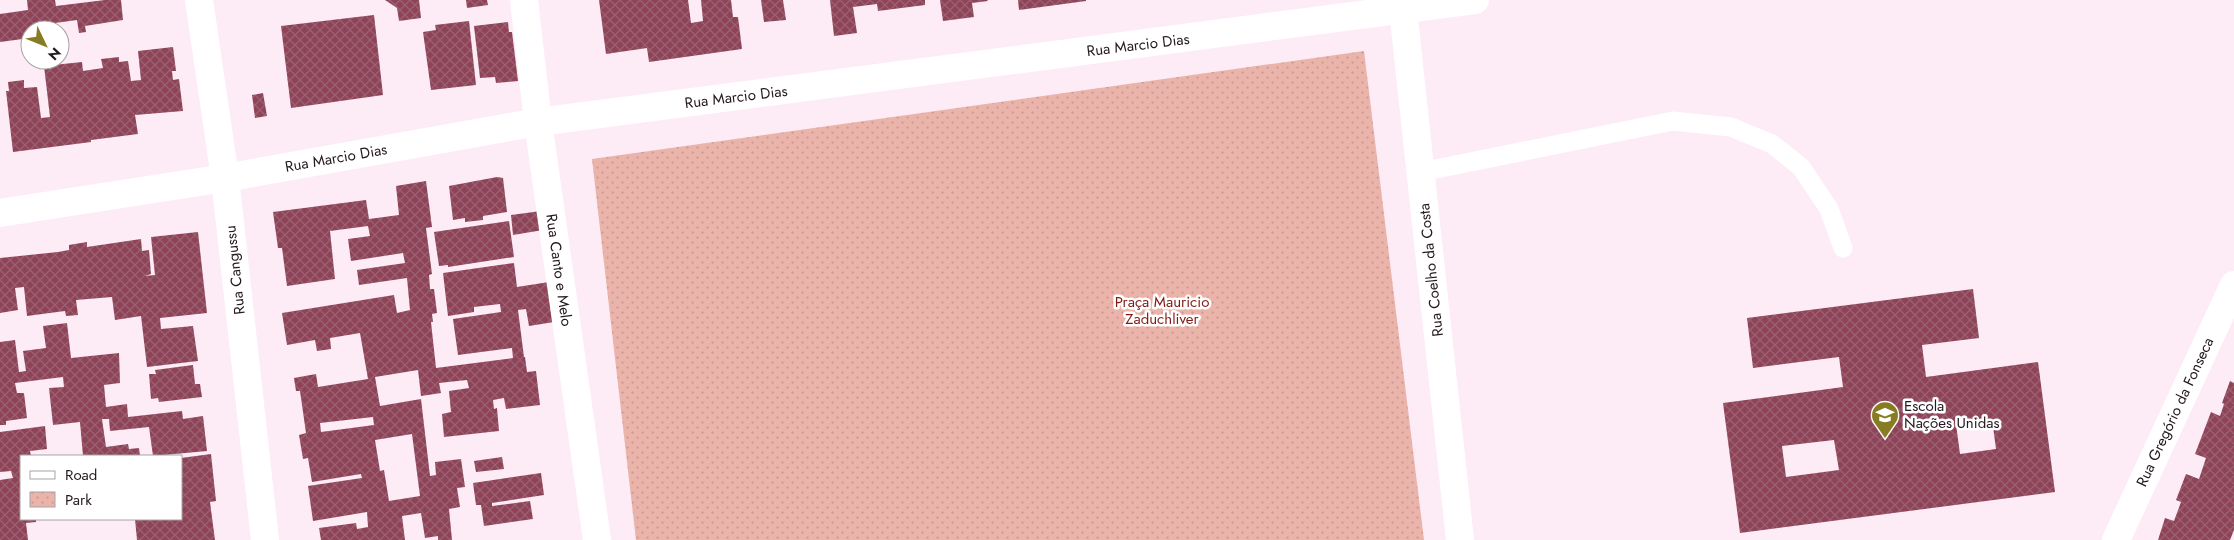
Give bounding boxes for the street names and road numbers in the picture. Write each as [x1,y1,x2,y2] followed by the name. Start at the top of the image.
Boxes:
[1085,28,1191,62] street label: Rua Marcio Dias
[683,80,789,114] street label: Rua Marcio Dias
[283,138,389,178] street label: Rua Marcio Dias
[1413,202,1449,338] street label: Rua Coelho da Costa
[540,212,578,328] street label: Rua Canto e Melo
[219,224,251,316] street label: Rua Cangussu
[2131,334,2219,490] street label: Rua Gregório da Fonseca

